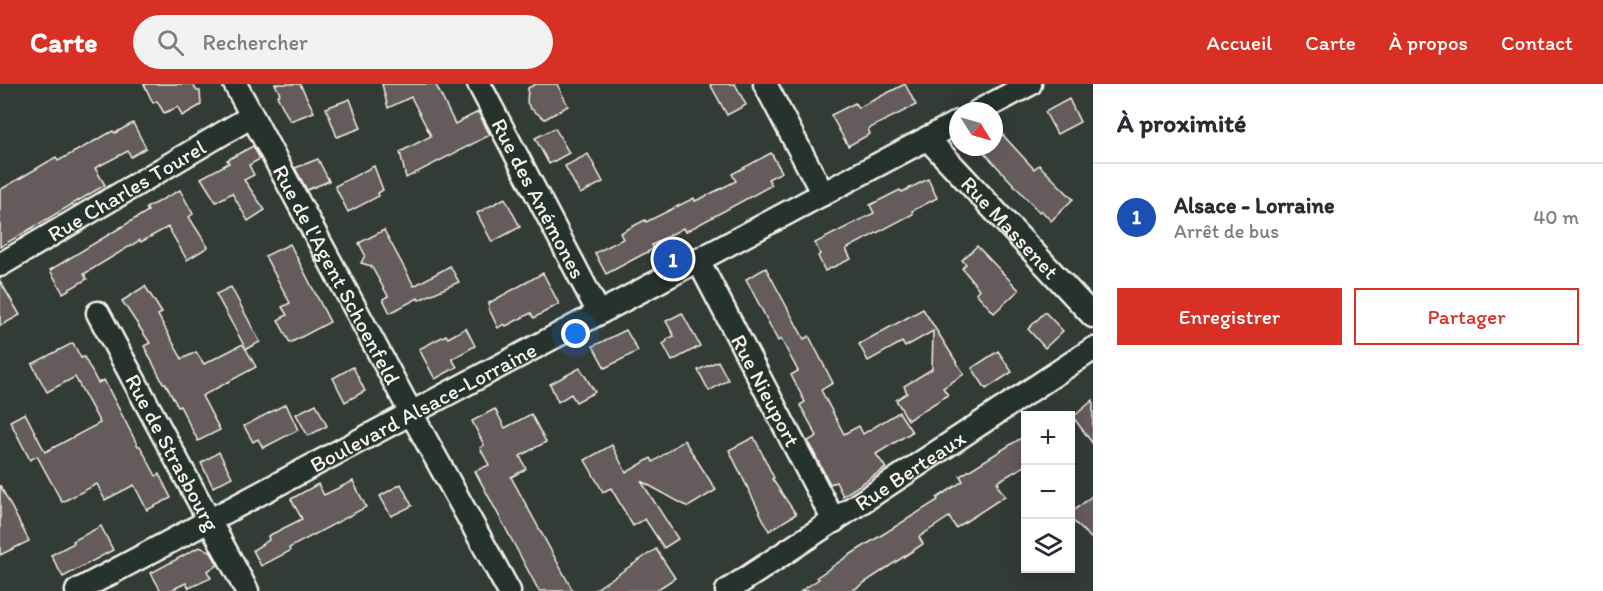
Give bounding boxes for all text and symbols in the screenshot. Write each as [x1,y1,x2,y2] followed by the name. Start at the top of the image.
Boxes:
[133,15,553,69] search box
[30,25,97,59] text: Carte
[154,26,187,59] icon: search
[202,29,308,56] text: Rechercher
[1207,30,1272,55] text: Accueil
[1305,30,1356,55] text: Carte
[1389,30,1468,55] text: À propos
[1501,30,1573,55] text: Contact
[949,102,1003,156] north arrow
[1117,107,1246,139] text: À proximité
[485,114,592,283] street label: Rue des Anémones
[43,133,211,248] street label: Rue Charles Tourel
[267,160,406,389] street label: Rue de l'Agent Schoenfeld
[955,170,1065,285] street label: Rue Massenet
[1174,192,1335,219] text: Alsace - Lorraine
[1132,205,1141,229] text: 1
[1533,205,1579,229] text: 40 m
[1174,219,1279,243] text: Arrêt de bus
[654,236,692,282] pin: 1
[1117,288,1342,345] button: Enregistrer
[1354,288,1579,345] button: Partager
[561,319,590,348] your location
[725,330,806,451] street label: Rue Nieuport
[305,336,541,479] street label: Boulevard Alsace-Lorraine
[119,369,226,536] street label: Rue de Strasbourg
[1021,411,1075,573] map controls
[1021,411,1075,465] button: +
[850,424,970,517] street label: Rue Berteaux
[1021,465,1075,519] button: −
[1021,519,1075,573] button: layers

